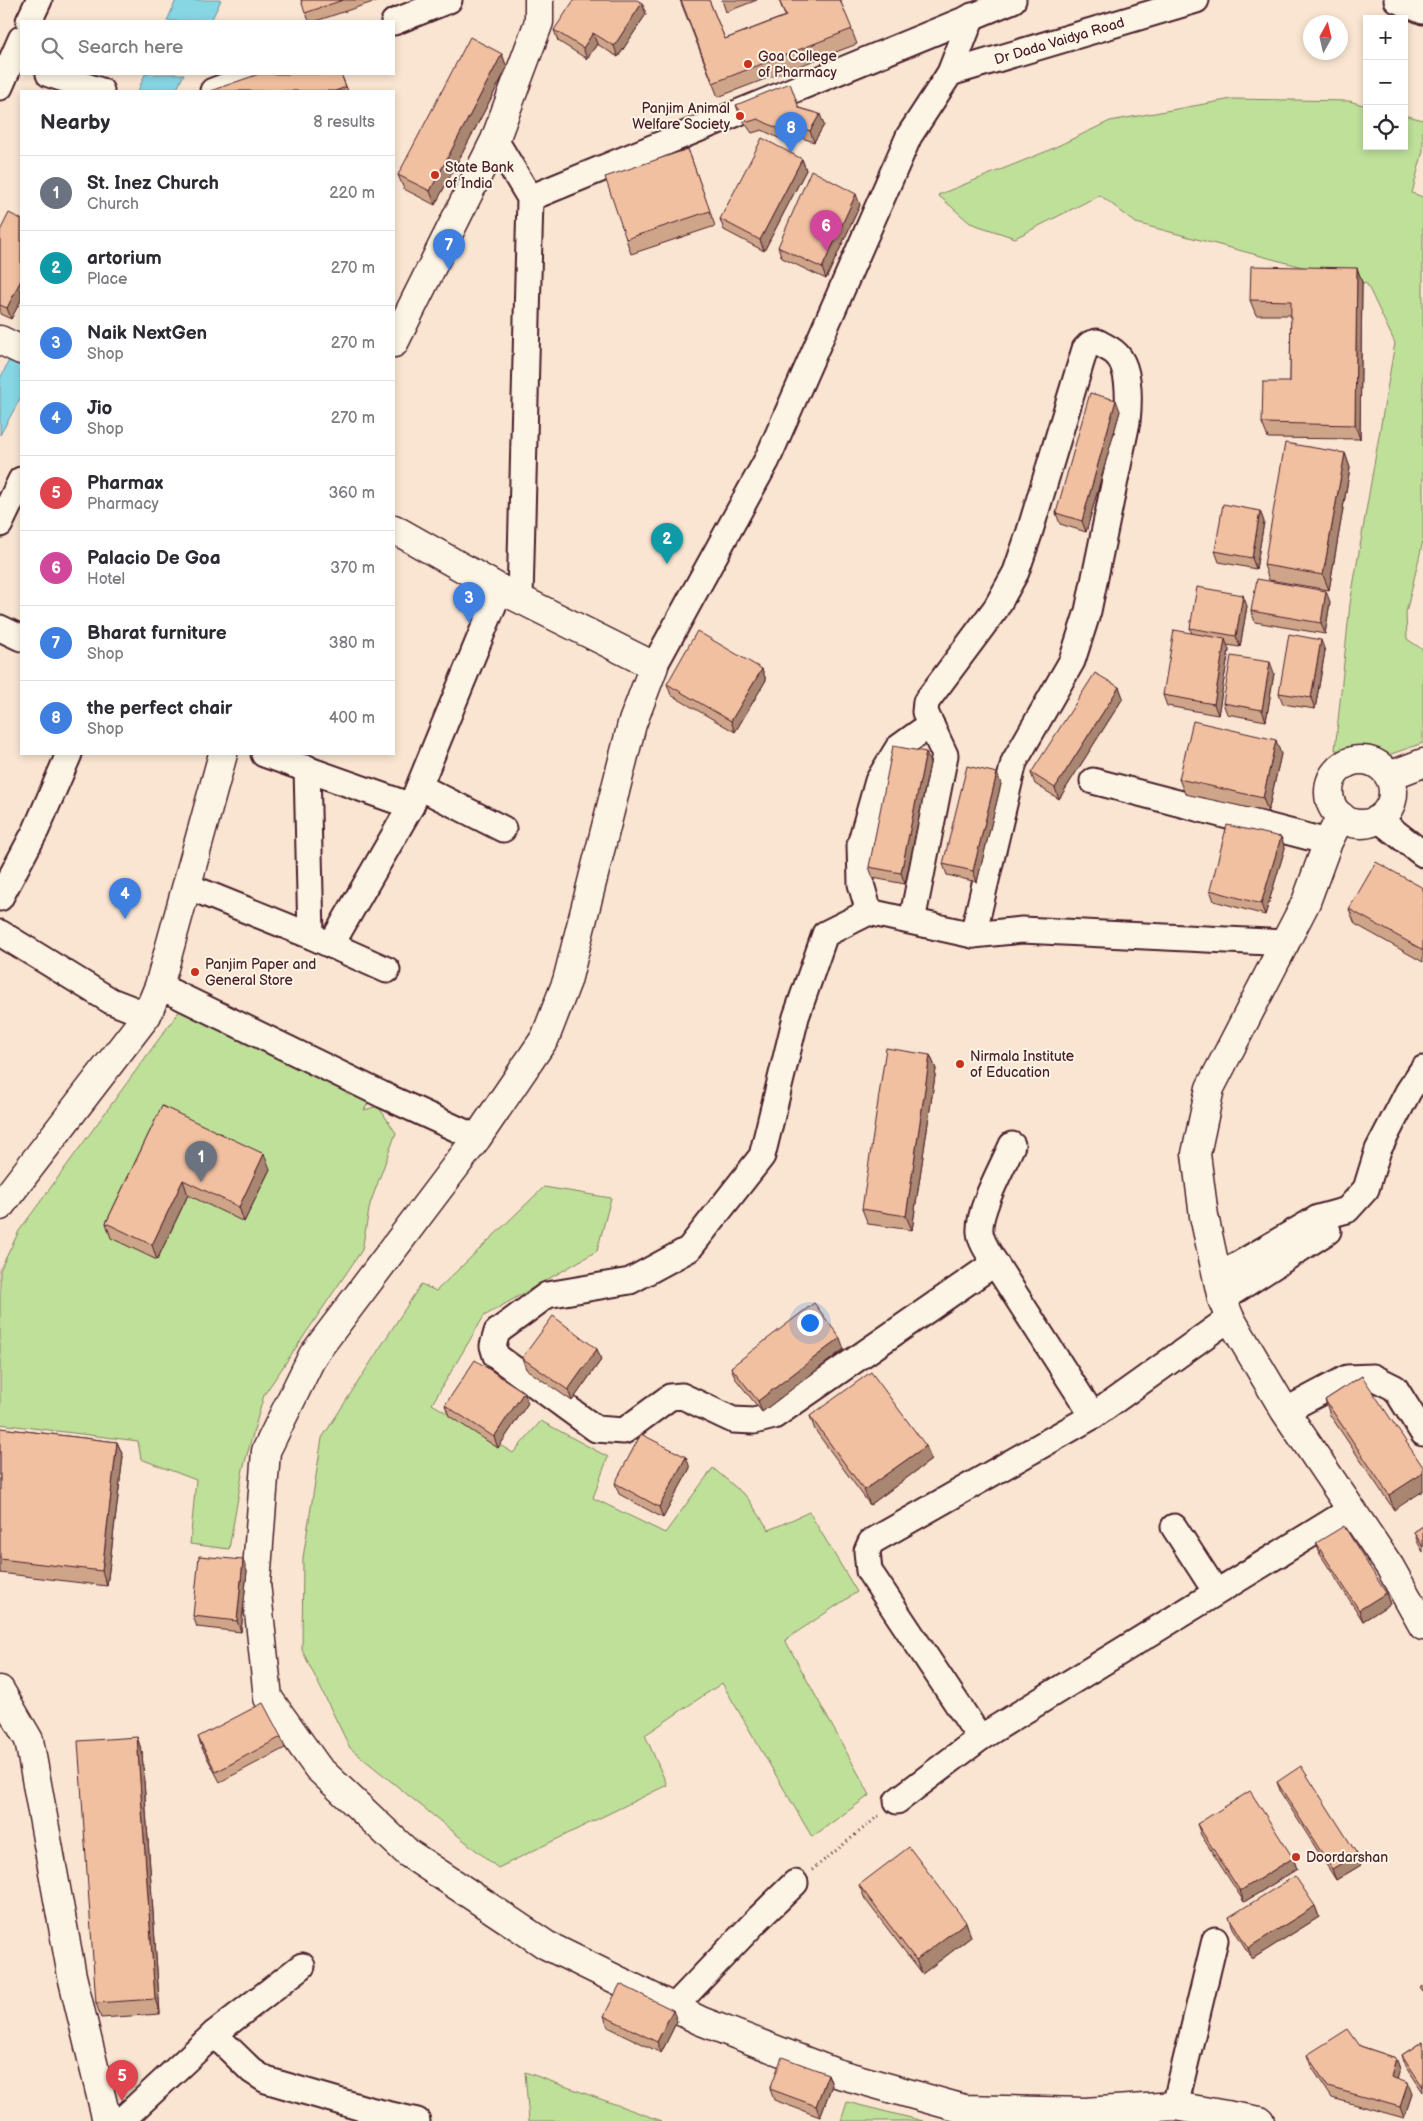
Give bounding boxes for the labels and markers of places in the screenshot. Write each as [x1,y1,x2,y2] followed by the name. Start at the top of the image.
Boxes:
[758,48,837,81] place label: Goa College of Pharmacy
[742,58,754,70] marker: Goa College of Pharmacy
[632,100,731,133] place label: Panjim Animal Welfare Society
[734,110,746,122] marker: Panjim Animal Welfare Society
[775,112,807,153] pin: 8
[445,159,514,192] place label: State Bank of India
[429,169,441,181] marker: State Bank of India
[810,210,842,251] pin: 6
[433,229,465,270] pin: 7
[651,523,683,564] pin: 2
[453,582,485,623] pin: 3
[109,878,141,919] pin: 4
[205,956,316,989] place label: Panjim Paper and General Store
[189,966,201,978] marker: Panjim Paper and General Store
[970,1048,1074,1081] place label: Nirmala Institute of Education
[954,1058,966,1070] marker: Nirmala Institute of Education
[185,1141,217,1182] pin: 1
[1306,1849,1388,1866] place label: Doordarshan
[1290,1851,1302,1863] marker: Doordarshan
[106,2060,138,2101] pin: 5

